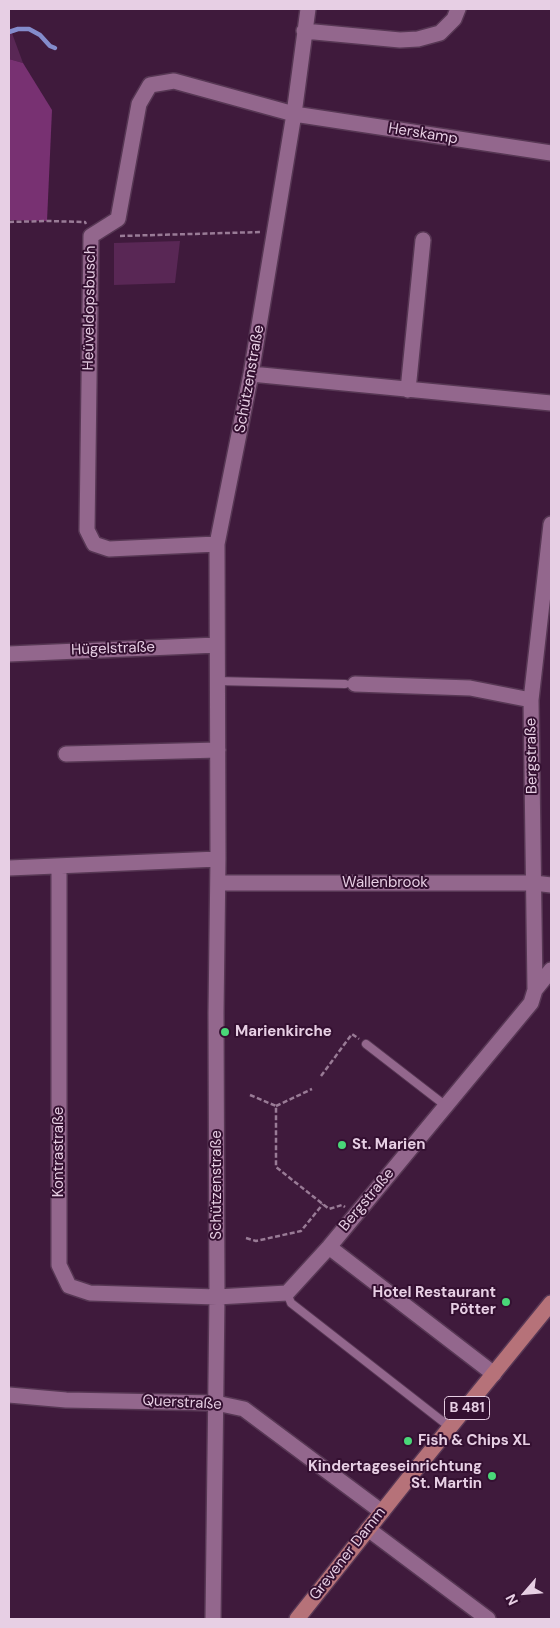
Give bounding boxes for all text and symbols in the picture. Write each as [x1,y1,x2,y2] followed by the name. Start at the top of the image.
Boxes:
[387,120,459,148] street label: Herskamp
[80,246,100,370] street label: Heüveldopsbusch
[232,324,268,434] street label: Schützenstraße
[71,639,155,659] street label: Hügelstraße
[522,718,542,794] street label: Bergstraße
[342,874,428,892] street label: Wallenbrook
[235,1023,332,1041] place label: Marienkirche
[219,1026,231,1038] marker: Marienkirche
[50,1107,68,1197] street label: Kontrastraße
[208,1130,226,1240] street label: Schützenstraße
[352,1136,425,1154] place label: St. Marien
[336,1139,348,1151] marker: St. Marien
[336,1165,398,1235] street label: Bergstraße
[373,1284,496,1319] place label: Hotel Restaurant Pötter
[500,1296,512,1308] marker: Hotel Restaurant Pötter
[142,1392,222,1414] street label: Querstraße
[444,1396,490,1420] road number: B 481
[418,1432,531,1450] place label: Fish & Chips XL
[402,1435,414,1447] marker: Fish & Chips XL
[308,1458,482,1493] place label: Kindertageseinrichtung St. Martin
[486,1470,498,1482] marker: Kindertageseinrichtung St. Martin
[306,1504,390,1604] street label: Grevener Damm
[500,1568,550,1618] north arrow
[501,1591,522,1608] text: N

